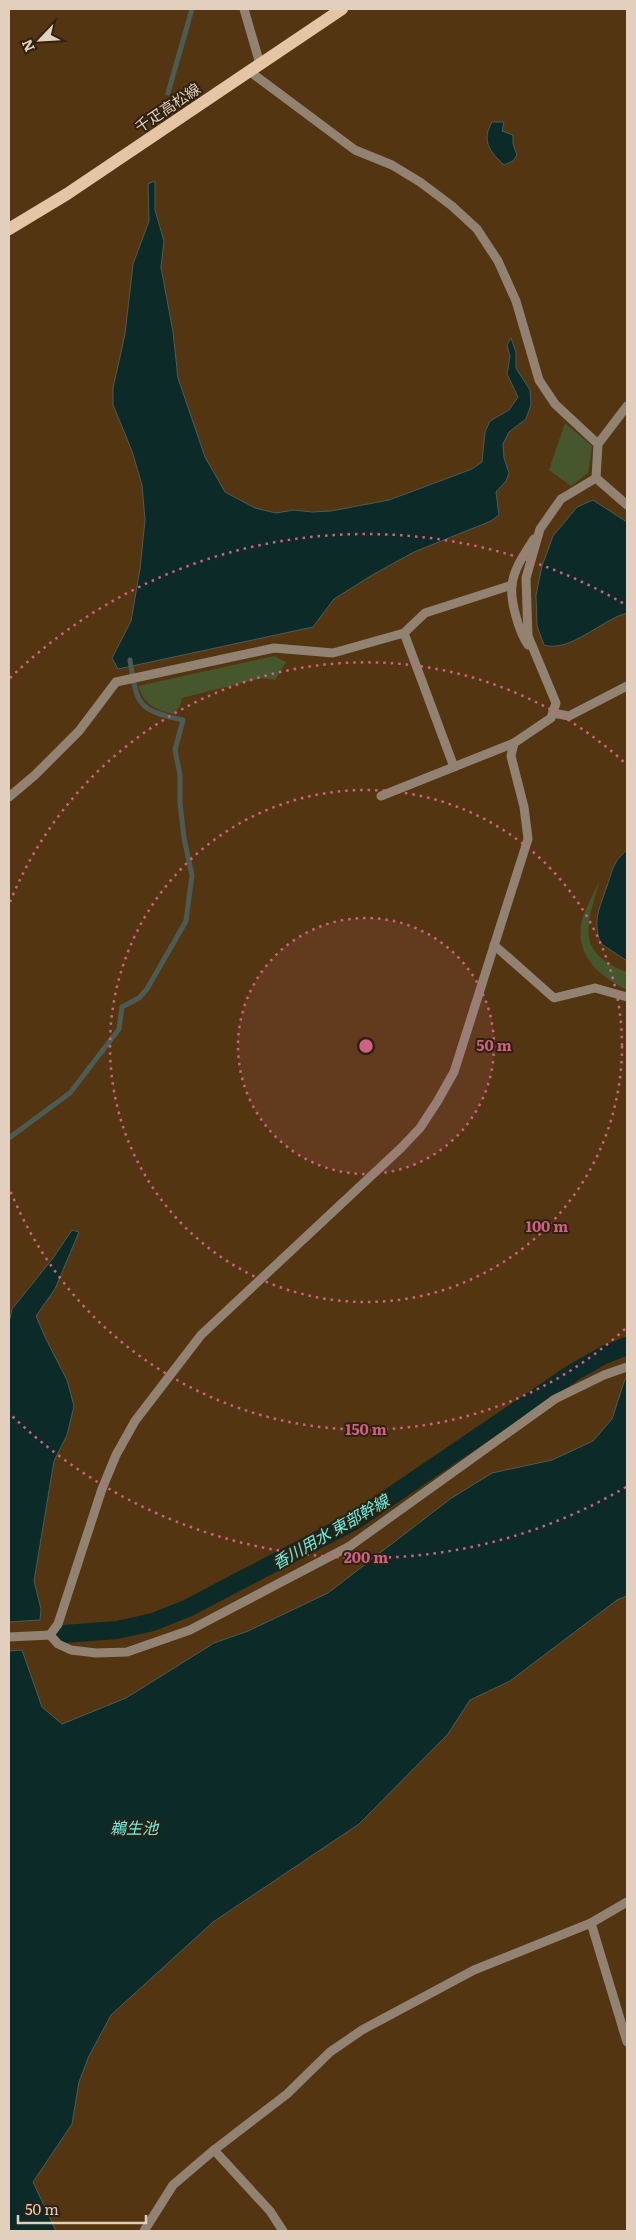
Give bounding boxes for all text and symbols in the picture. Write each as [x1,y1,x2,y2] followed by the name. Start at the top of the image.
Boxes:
[15,15,65,65] north arrow
[16,36,39,55] text: N
[129,76,205,138] street label: 千疋高松線
[476,1033,512,1056] text: 50 m
[357,1037,375,1055] centre of rings
[526,1214,568,1237] text: 100 m
[345,1417,387,1440] text: 150 m
[267,1487,394,1574] water label: 香川用水 東部幹線
[344,1545,388,1568] text: 200 m
[110,1815,160,1839] water label: 鵜生池
[18,2192,145,2224] scale bar
[25,2197,59,2220] text: 50 m

